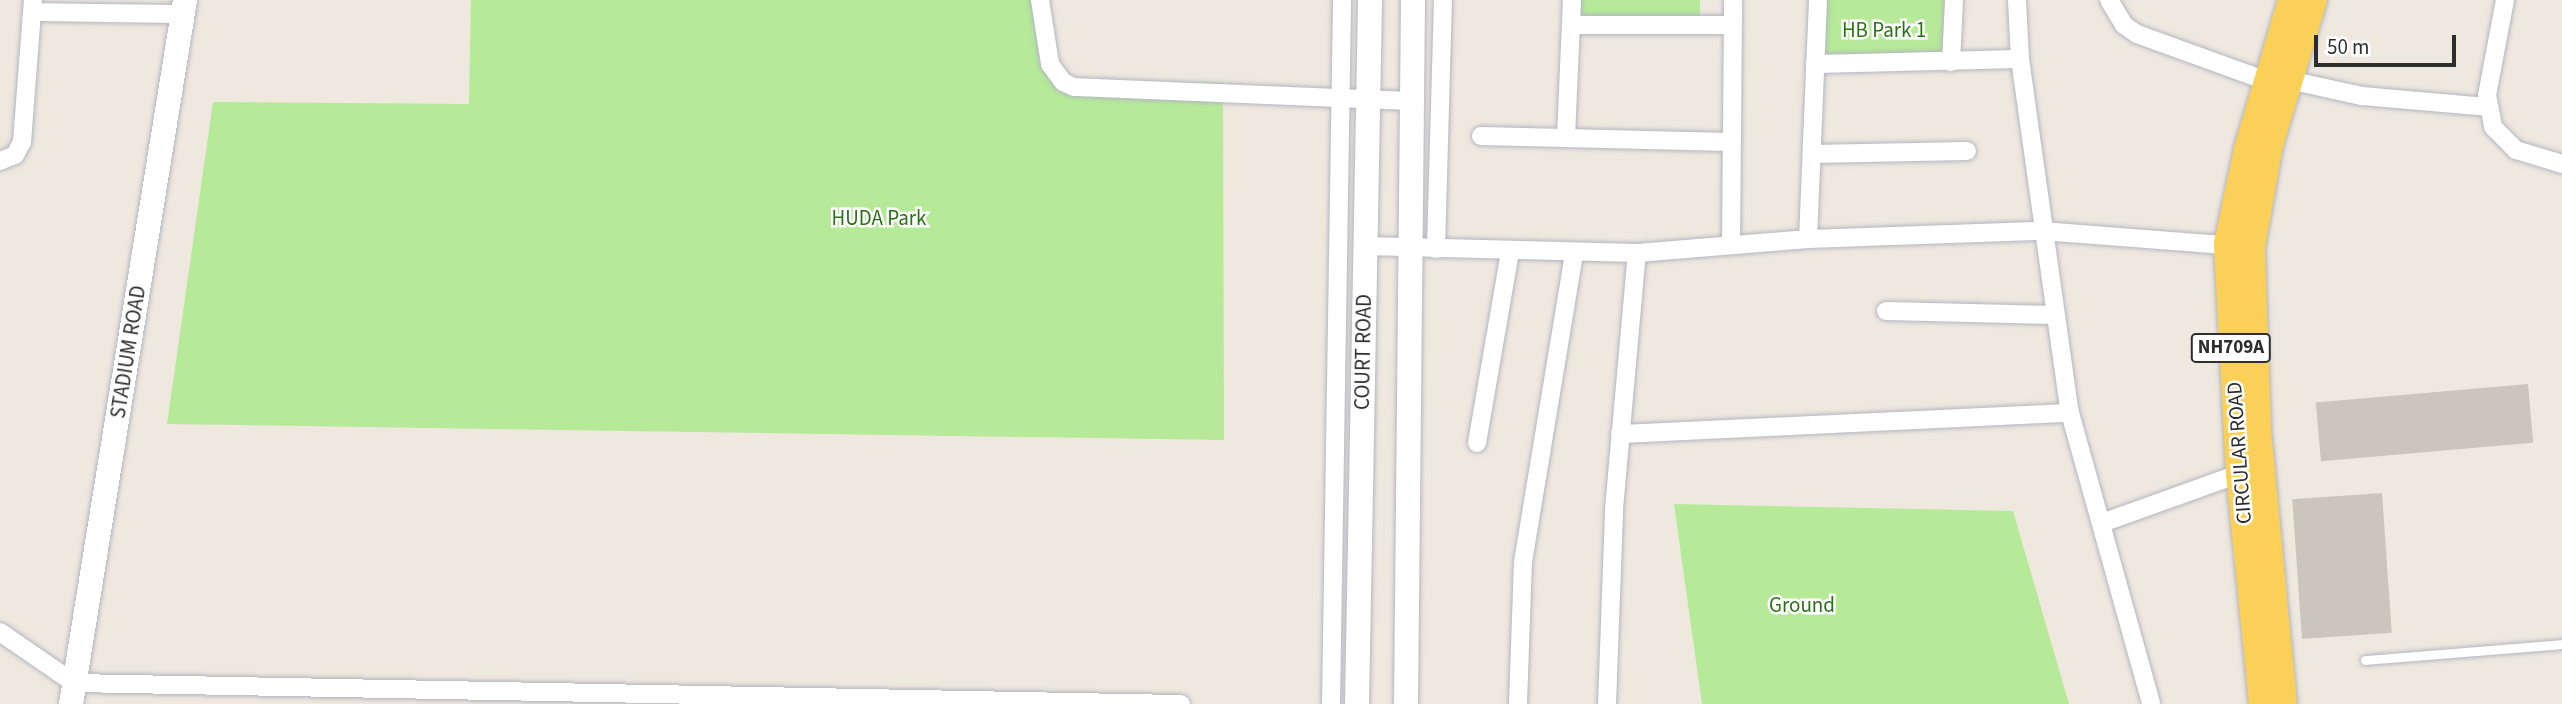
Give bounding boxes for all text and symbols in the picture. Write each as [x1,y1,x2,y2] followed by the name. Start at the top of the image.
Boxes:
[1842,17,1926,43] park label: HB Park 1
[2317,21,2459,65] scale bar
[2327,32,2369,62] text: 50 m
[832,205,926,231] park label: HUDA Park
[105,284,151,420] street label: STADIUM ROAD
[1349,294,1377,410] street label: COURT ROAD
[2191,332,2271,364] road number: NH709A
[2221,381,2257,525] street label: CIRCULAR ROAD
[1769,592,1835,618] park label: Ground

